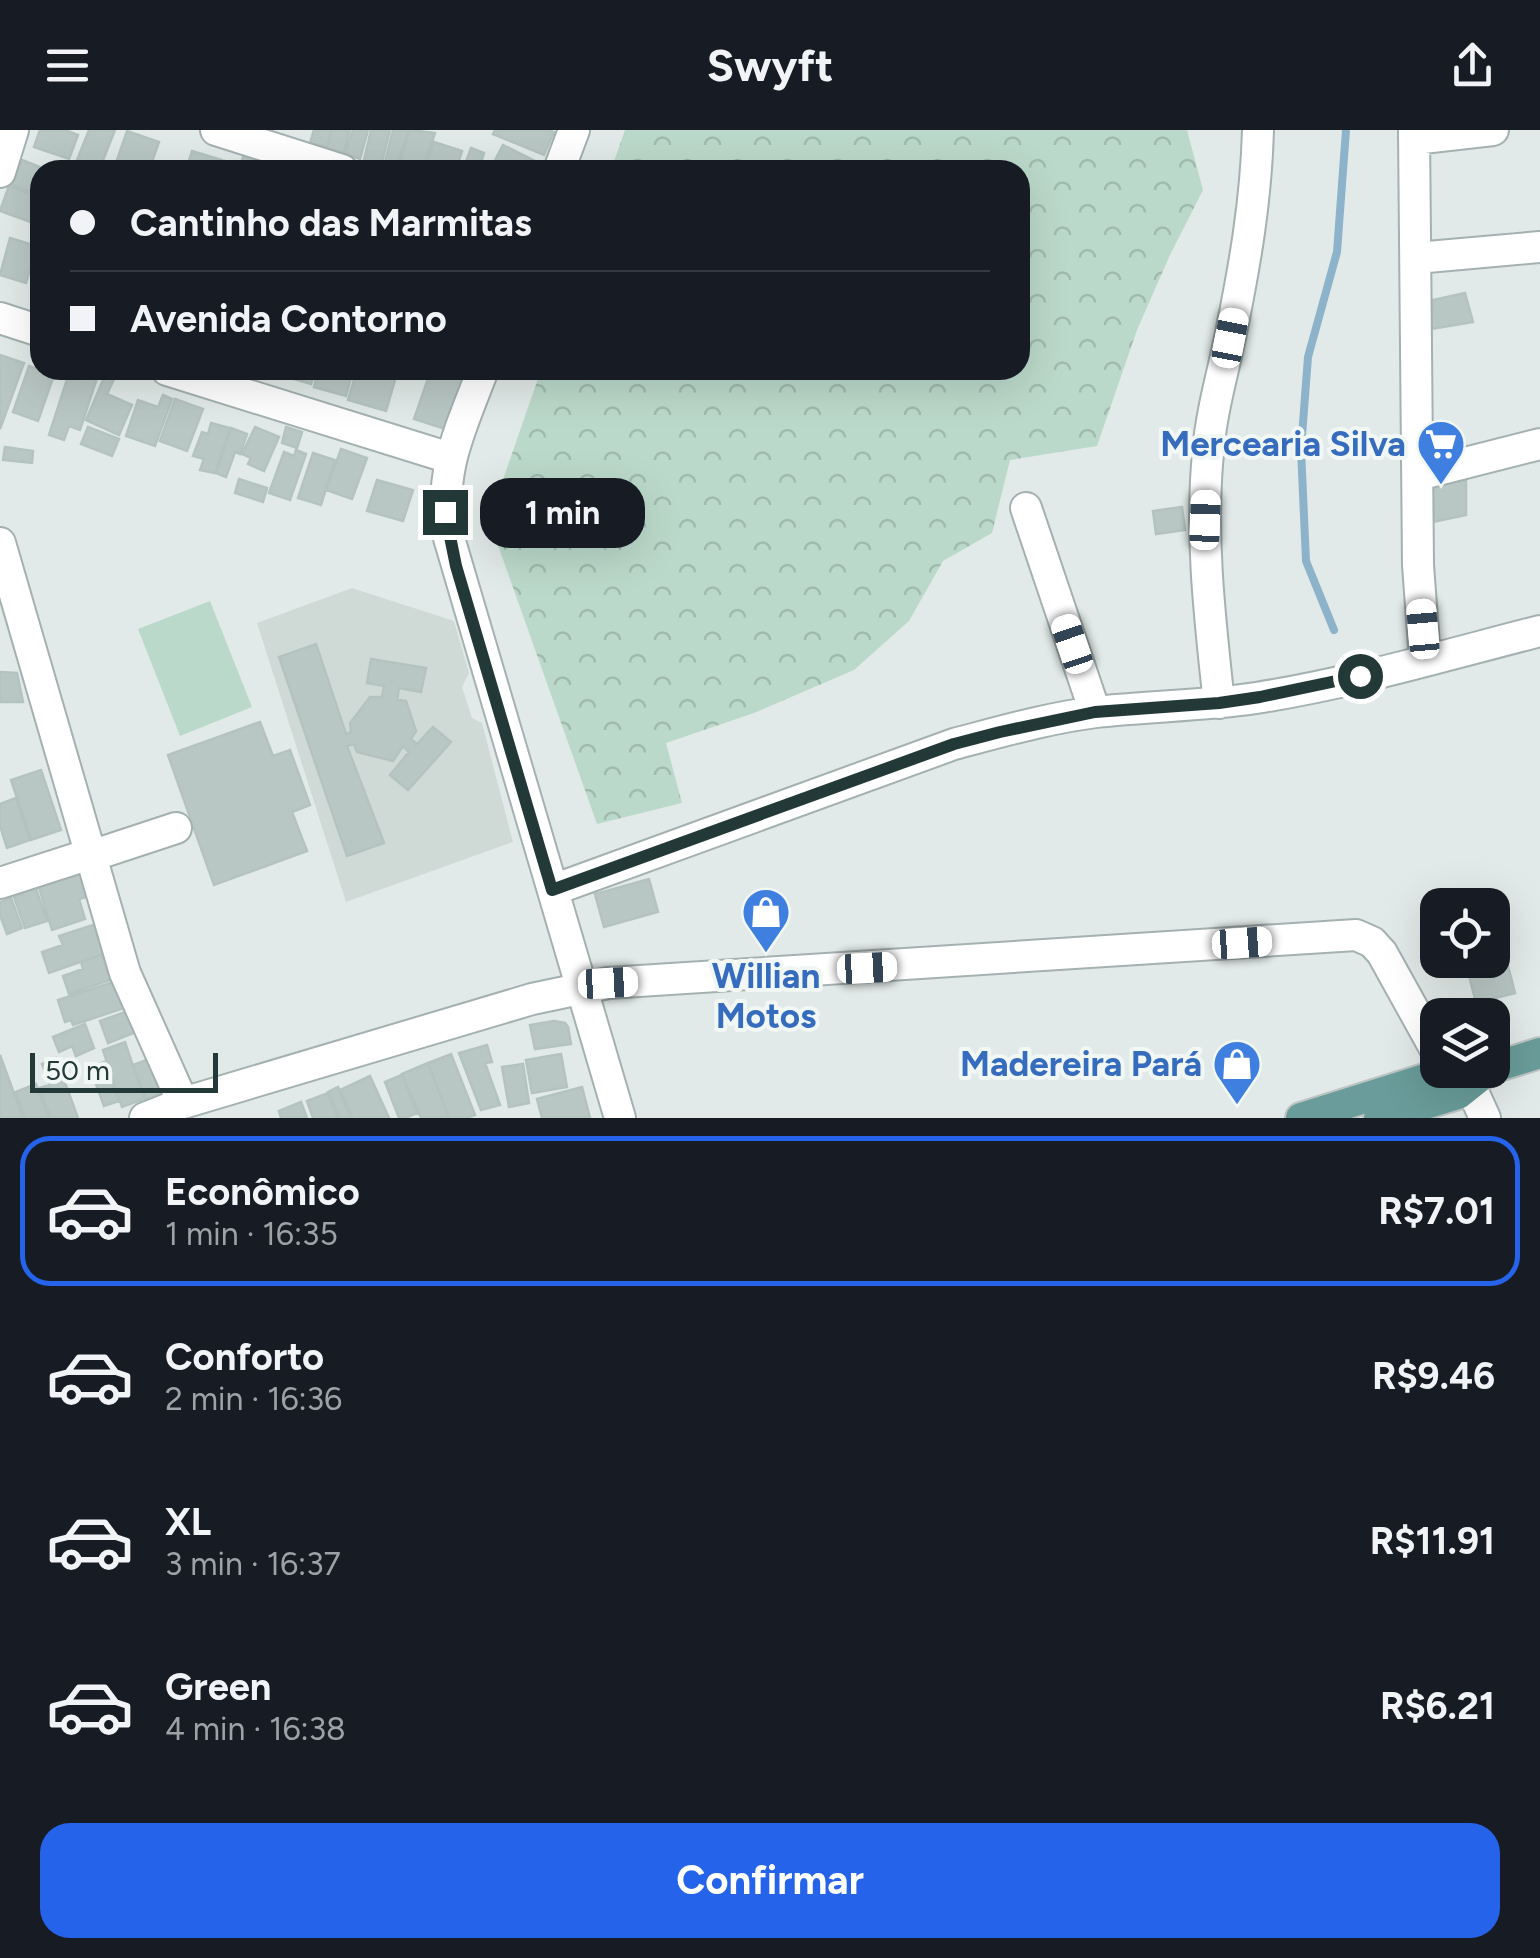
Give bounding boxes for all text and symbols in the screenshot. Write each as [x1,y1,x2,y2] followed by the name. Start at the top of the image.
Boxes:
[40,38,95,93] icon: menu
[707,38,833,92] text: Swyft
[1445,38,1500,93] icon: share
[130,200,532,246] text: Cantinho das Marmitas
[130,296,447,342] text: Avenida Contorno
[1210,306,1250,370] car
[1415,418,1467,486] supermarket icon: Mercearia Silva
[1160,423,1406,465] place label: Mercearia Silva
[480,477,645,547] callout: 1 min
[1189,489,1221,551] car
[423,490,468,535] route end
[525,494,600,532] text: 1 min
[1405,598,1441,660] car
[1048,611,1096,677] car
[1338,654,1383,699] route start
[740,886,792,954] shop icon: Willian Motos
[1420,888,1510,1088] map controls
[1420,888,1510,978] button: locate
[1211,926,1273,960] car
[836,951,898,985] car
[712,955,820,1037] place label: Willian Motos
[577,966,639,1000] car
[1420,998,1510,1088] button: layers
[1211,1038,1263,1106] shop icon: Madereira Pará
[960,1043,1202,1085] place label: Madereira Pará
[30,1048,218,1093] scale bar
[45,1053,110,1087] text: 50 m
[45,1166,135,1256] icon: car
[165,1169,360,1215] text: Econômico
[1378,1188,1495,1234] text: R$7.01
[165,1215,338,1253] text: 1 min · 16:35
[45,1331,135,1421] icon: car
[165,1334,324,1380] text: Conforto
[1372,1353,1495,1399] text: R$9.46
[165,1380,342,1418] text: 2 min · 16:36
[45,1496,135,1586] icon: car
[165,1499,211,1545] text: XL
[1370,1518,1495,1564] text: R$11.91
[165,1545,341,1583] text: 3 min · 16:37
[45,1661,135,1751] icon: car
[165,1664,271,1710] text: Green
[1380,1683,1495,1729] text: R$6.21
[165,1710,346,1748] text: 4 min · 16:38
[40,1823,1500,1938] button: Confirmar

